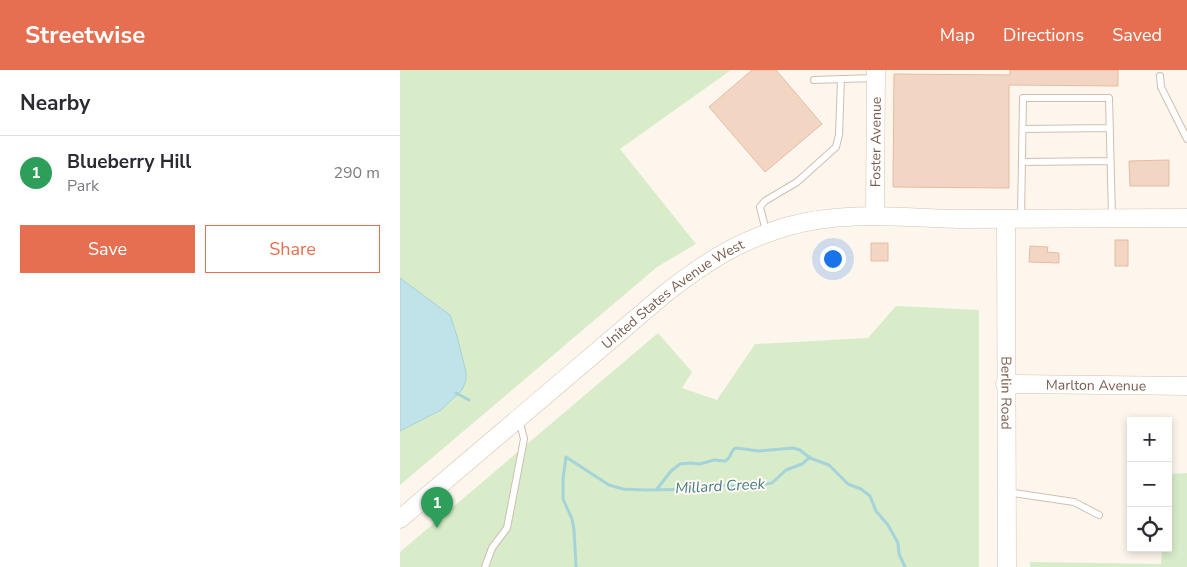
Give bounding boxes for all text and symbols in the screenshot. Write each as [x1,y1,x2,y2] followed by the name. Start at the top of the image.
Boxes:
[25,19,145,51] text: Streetwise
[940,23,975,47] text: Map
[1003,23,1084,47] text: Directions
[1112,23,1162,47] text: Saved
[20,89,90,117] text: Nearby
[866,97,885,187] street label: Foster Avenue
[67,149,191,175] text: Blueberry Hill
[31,162,41,184] text: 1
[333,162,380,184] text: 290 m
[67,175,99,197] text: Park
[20,225,195,273] button: Save
[205,225,380,273] button: Share
[597,235,747,353] street label: United States Avenue West
[820,246,846,272] your location
[997,356,1016,430] street label: Berlin Road
[1046,375,1146,395] street label: Marlton Avenue
[1127,417,1172,552] map controls
[1127,417,1172,462] button: +
[1127,462,1172,507] button: −
[675,474,766,498] water label: Millard Creek
[421,487,453,528] pin: 1
[1127,507,1172,552] button: locate

